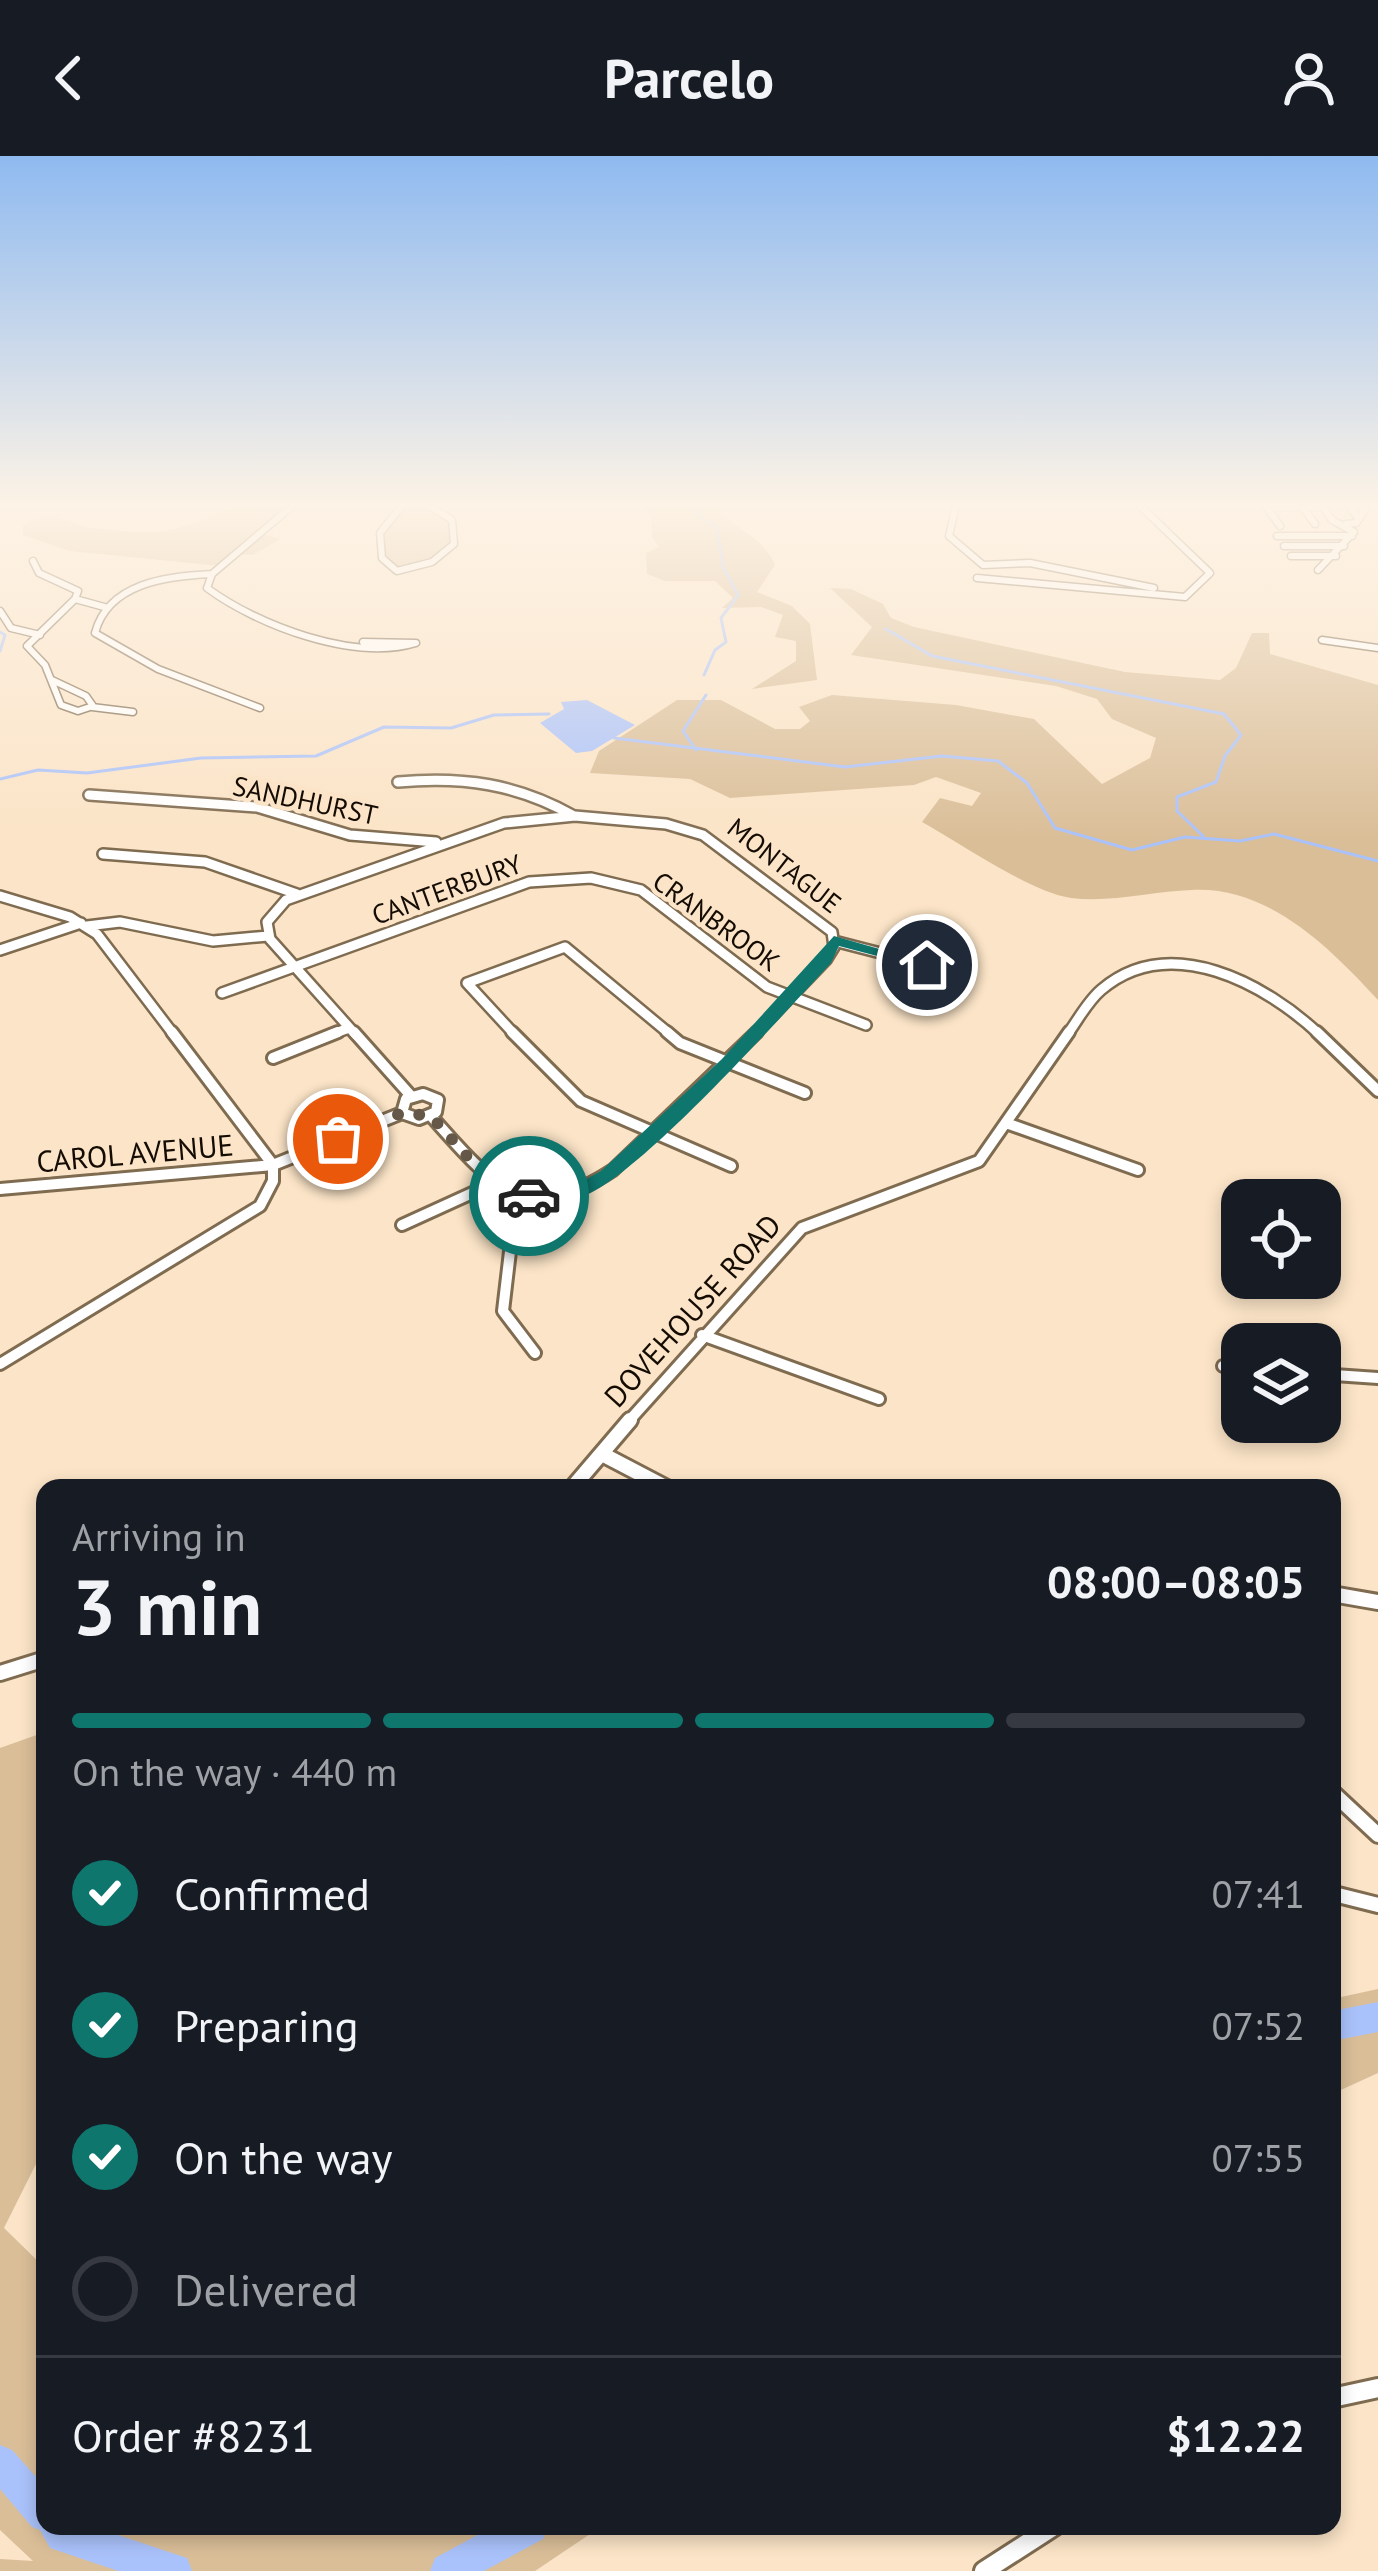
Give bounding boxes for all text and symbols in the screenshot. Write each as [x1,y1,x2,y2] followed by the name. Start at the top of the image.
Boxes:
[604,43,774,113] text: Parcelo
[36,45,102,111] icon: back
[1276,45,1342,111] icon: person
[230,768,381,832] street label: SANDHURST
[721,810,848,920] street label: MONTAGUE
[367,846,526,932] street label: CANTERBURY
[646,864,787,979] street label: CRANBROOK
[876,914,978,1016] pin
[894,932,960,998] icon: home
[287,1088,389,1190] pin
[305,1106,371,1172] icon: bag
[35,1124,235,1181] street label: CAROL AVENUE
[469,1136,589,1256] courier
[496,1163,562,1229] icon: car
[1221,1179,1341,1443] map controls
[1221,1179,1341,1299] button: locate
[595,1205,789,1415] street label: DOVEHOUSE ROAD
[1221,1323,1341,1443] button: layers
[72,1511,246,1562] text: Arriving in
[1047,1552,1305,1610] text: 08:00–08:05
[72,1556,262,1657] text: 3 min
[72,1746,397,1797] text: On the way · 440 m
[72,1860,138,1926] icon: check
[174,1864,370,1922] text: Confirmed
[1211,1868,1305,1919] text: 07:41
[72,1992,138,2058] icon: check
[174,1996,359,2054] text: Preparing
[1211,2000,1305,2051] text: 07:52
[72,2124,138,2190] icon: check
[174,2128,393,2186] text: On the way
[1211,2132,1305,2183] text: 07:55
[174,2260,358,2318] text: Delivered
[72,2406,315,2464] text: Order #8231
[1166,2406,1305,2464] text: $12.22

